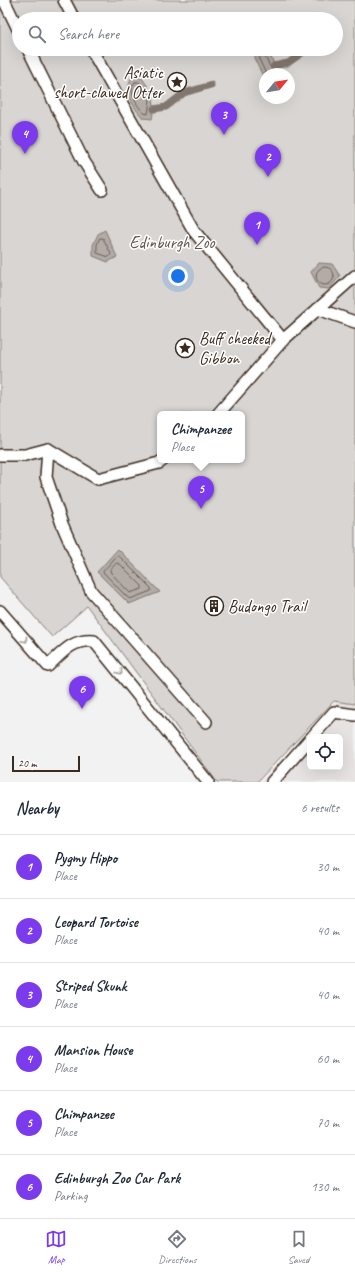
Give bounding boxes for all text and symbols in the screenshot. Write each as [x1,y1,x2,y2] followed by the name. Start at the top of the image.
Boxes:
[12,12,343,56] search box
[26,23,48,45] icon: search
[58,25,119,44] text: Search here
[53,62,165,103] place label: Asiatic short-clawed Otter
[259,68,295,104] north arrow
[166,71,188,93] place icon: Asiatic short-clawed Otter
[211,102,237,135] pin: 3
[12,121,38,154] pin: 4
[255,144,281,177] pin: 2
[244,212,270,245] pin: 1
[129,232,216,253] park label: Edinburgh Zoo
[168,266,188,286] your location
[199,328,272,369] place label: Buff cheeked Gibbon
[174,337,196,359] place icon: Buff cheeked Gibbon
[157,411,245,463] popup
[171,420,231,439] text: Chimpanzee
[171,439,194,455] text: Place
[188,476,214,509] pin: 5
[203,595,225,617] building icon: Budongo Trail
[228,596,309,617] place label: Budongo Trail
[21,635,28,643] one-way arrow
[115,668,122,675] one-way arrow
[69,676,95,709] pin: 6
[307,734,343,770] map controls
[307,734,343,770] button: locate
[12,754,80,773] scale bar
[18,756,37,770] text: 20 m
[16,798,59,819] text: Nearby
[301,800,339,816] text: 6 results
[54,849,117,868] text: Pygmy Hippo
[26,859,32,875] text: 1
[317,859,339,875] text: 30 m
[54,868,77,884] text: Place
[54,913,138,932] text: Leopard Tortoise
[26,923,32,939] text: 2
[317,923,339,939] text: 40 m
[54,932,77,948] text: Place
[54,977,126,996] text: Striped Skunk
[26,987,32,1003] text: 3
[317,987,339,1003] text: 40 m
[54,996,77,1012] text: Place
[54,1041,133,1060] text: Mansion House
[26,1051,32,1067] text: 4
[317,1051,339,1067] text: 60 m
[54,1060,77,1076] text: Place
[54,1105,114,1124] text: Chimpanzee
[26,1115,32,1131] text: 5
[317,1115,339,1131] text: 70 m
[54,1124,77,1140] text: Place
[54,1169,180,1188] text: Edinburgh Zoo Car Park
[26,1179,32,1195] text: 6
[311,1179,339,1195] text: 130 m
[54,1188,88,1204] text: Parking
[45,1228,67,1266] tab: Map
[158,1228,197,1266] tab: Directions
[288,1228,310,1266] tab: Saved

